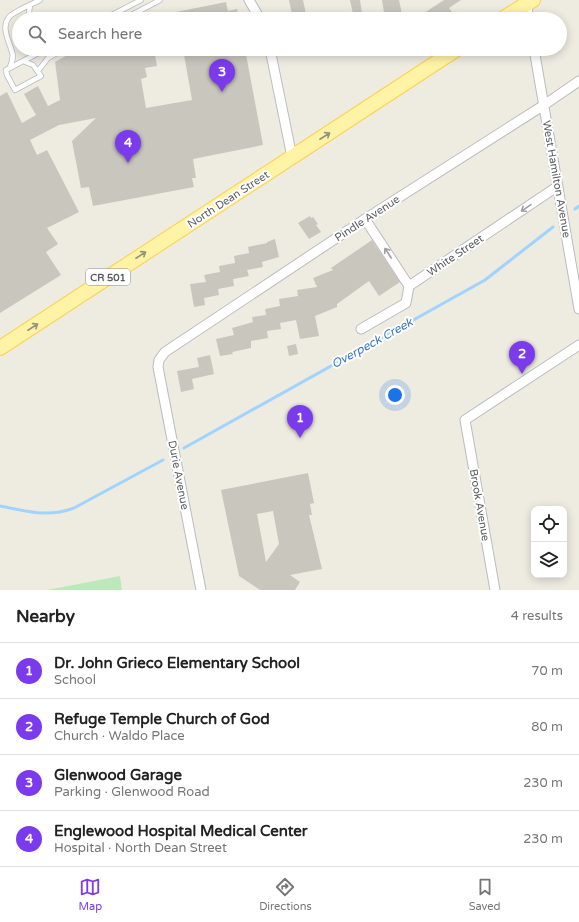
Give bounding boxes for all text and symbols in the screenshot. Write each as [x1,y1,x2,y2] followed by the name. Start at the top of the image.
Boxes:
[12,12,567,56] search box
[26,23,48,45] icon: search
[58,25,142,43] text: Search here
[209,59,235,92] pin: 3
[540,119,573,239] street label: West Hamilton Avenue
[115,130,141,163] pin: 4
[319,131,331,139] one-way arrow
[185,168,272,231] street label: North Dean Street
[332,193,402,244] street label: Pindle Avenue
[521,204,532,212] one-way arrow
[425,232,486,279] street label: White Street
[384,248,392,259] one-way arrow
[135,251,146,259] one-way arrow
[86,269,130,285] road number: CR 501
[329,314,416,371] water label: Overpeck Creek
[27,322,38,331] one-way arrow
[509,341,535,374] pin: 2
[385,385,405,405] your location
[287,405,313,438] pin: 1
[165,439,192,511] street label: Durie Avenue
[467,468,492,542] street label: Brook Avenue
[531,506,567,578] map controls
[531,506,567,542] button: locate
[531,542,567,578] button: layers
[16,606,75,627] text: Nearby
[511,608,563,624] text: 4 results
[54,654,300,672] text: Dr. John Grieco Elementary School
[25,663,33,679] text: 1
[531,663,563,679] text: 70 m
[54,672,96,688] text: School
[54,710,270,728] text: Refuge Temple Church of God
[25,719,33,735] text: 2
[531,719,563,735] text: 80 m
[54,728,185,744] text: Church · Waldo Place
[54,766,182,784] text: Glenwood Garage
[25,775,33,791] text: 3
[523,775,563,791] text: 230 m
[54,784,210,800] text: Parking · Glenwood Road
[54,822,308,840] text: Englewood Hospital Medical Center
[25,831,33,847] text: 4
[523,831,563,847] text: 230 m
[54,840,227,856] text: Hospital · North Dean Street
[78,876,102,913] tab: Map
[259,876,312,913] tab: Directions
[469,876,501,913] tab: Saved

